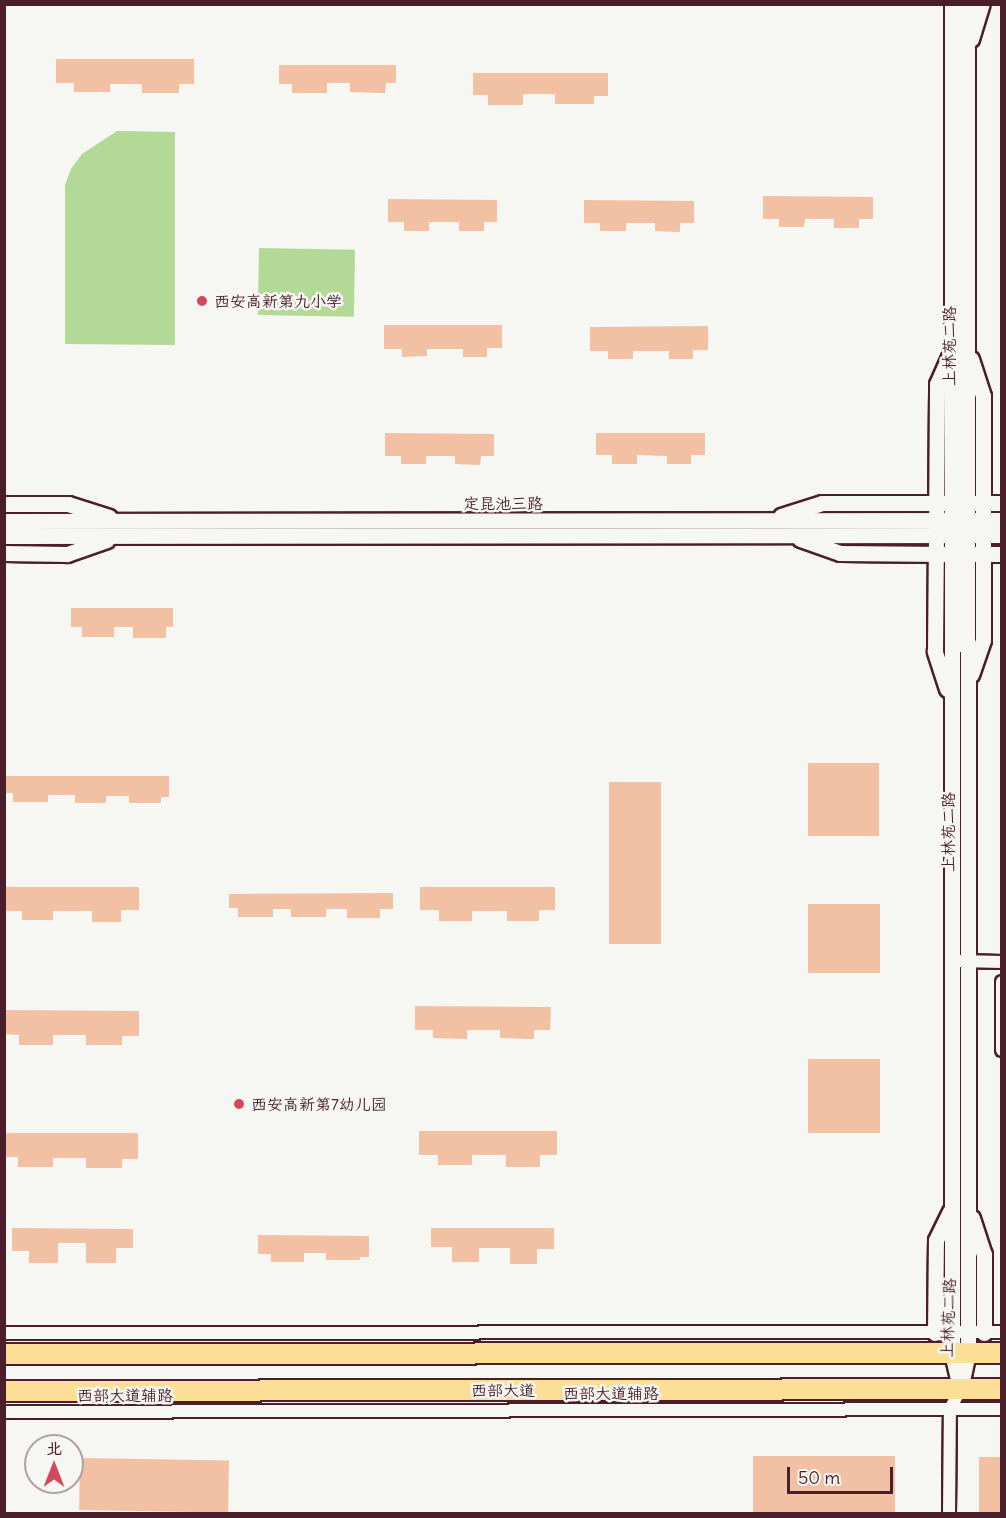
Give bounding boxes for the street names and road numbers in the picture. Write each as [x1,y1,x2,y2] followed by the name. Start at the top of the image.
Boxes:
[939,306,959,386] street label: 上林苑二路
[463,493,543,513] street label: 定昆池三路
[938,792,958,872] street label: 上林苑二路
[937,1278,959,1358] street label: 上林苑二路
[471,1380,535,1400] street label: 西部大道
[563,1383,659,1403] street label: 西部大道辅路
[77,1385,173,1405] street label: 西部大道辅路

